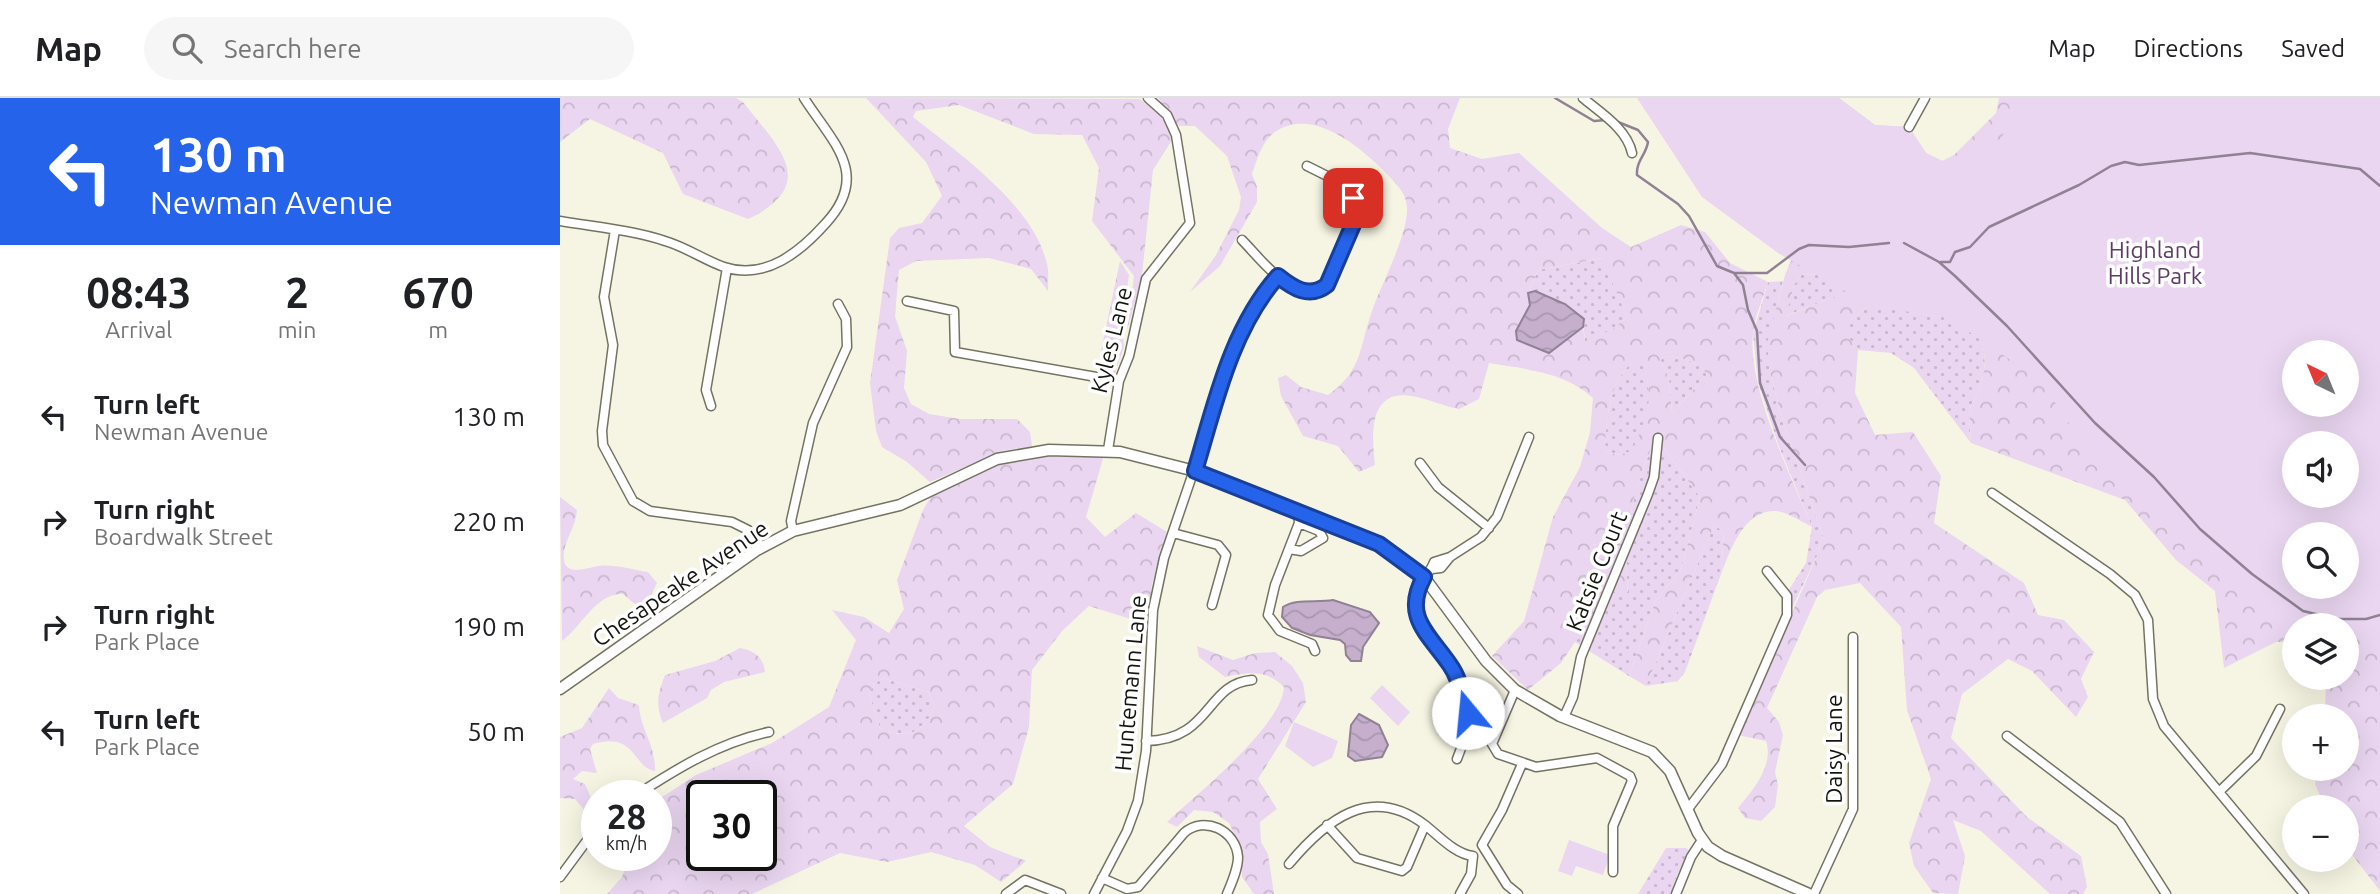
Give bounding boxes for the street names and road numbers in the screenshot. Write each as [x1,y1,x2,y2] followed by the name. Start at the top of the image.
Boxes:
[1086,284,1136,396] street label: Kyles Lane
[1561,508,1631,634] street label: Katsie Court
[587,515,773,651] street label: Chesapeake Avenue
[1110,594,1150,772] street label: Huntemann Lane
[1821,694,1846,804] street label: Daisy Lane

